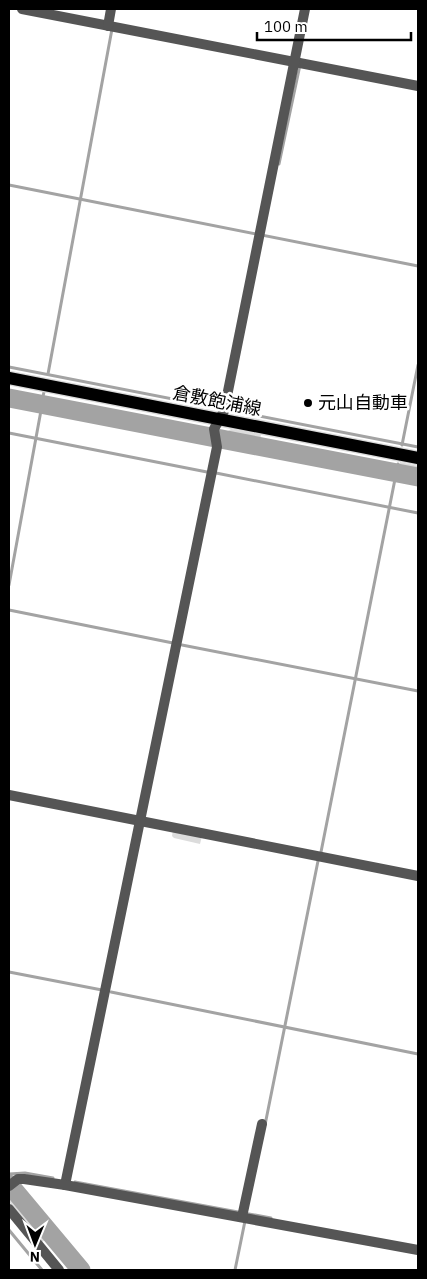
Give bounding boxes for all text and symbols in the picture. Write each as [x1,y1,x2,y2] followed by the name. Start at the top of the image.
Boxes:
[257,10,411,42] scale bar
[264,17,308,36] text: 100 m
[171,381,263,420] street label: 倉敷飽浦線
[318,391,408,414] place label: 元山自動車
[302,397,314,409] marker: 元山自動車
[10,1219,60,1269] north arrow
[30,1248,40,1266] text: N

